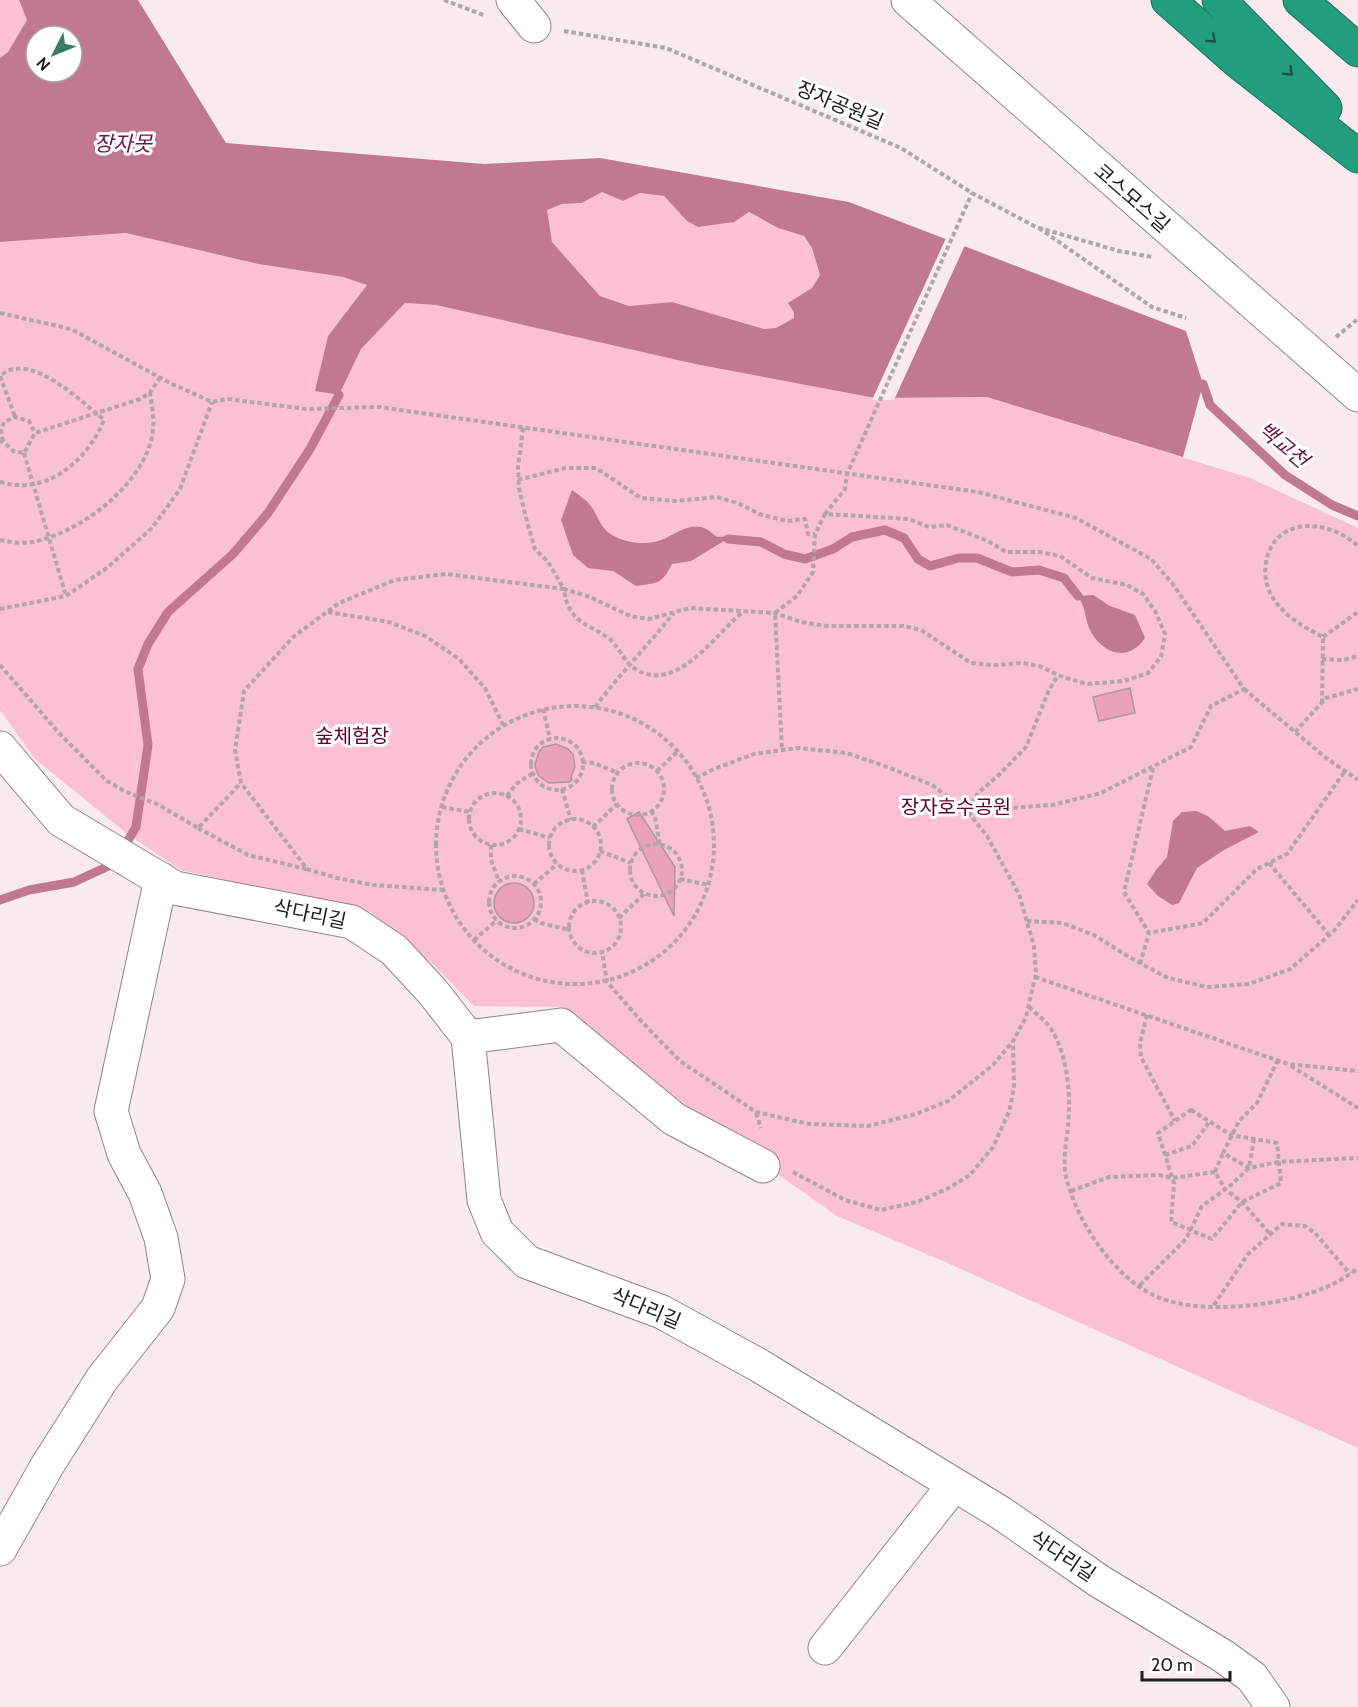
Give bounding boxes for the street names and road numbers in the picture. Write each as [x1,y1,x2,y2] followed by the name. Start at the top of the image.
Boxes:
[793,76,887,134] street label: 장자공원길
[1089,159,1175,237] street label: 코스모스길
[272,895,348,933] street label: 삭다리길
[607,1283,685,1333] street label: 삭다리길
[1026,1525,1100,1587] street label: 삭다리길

